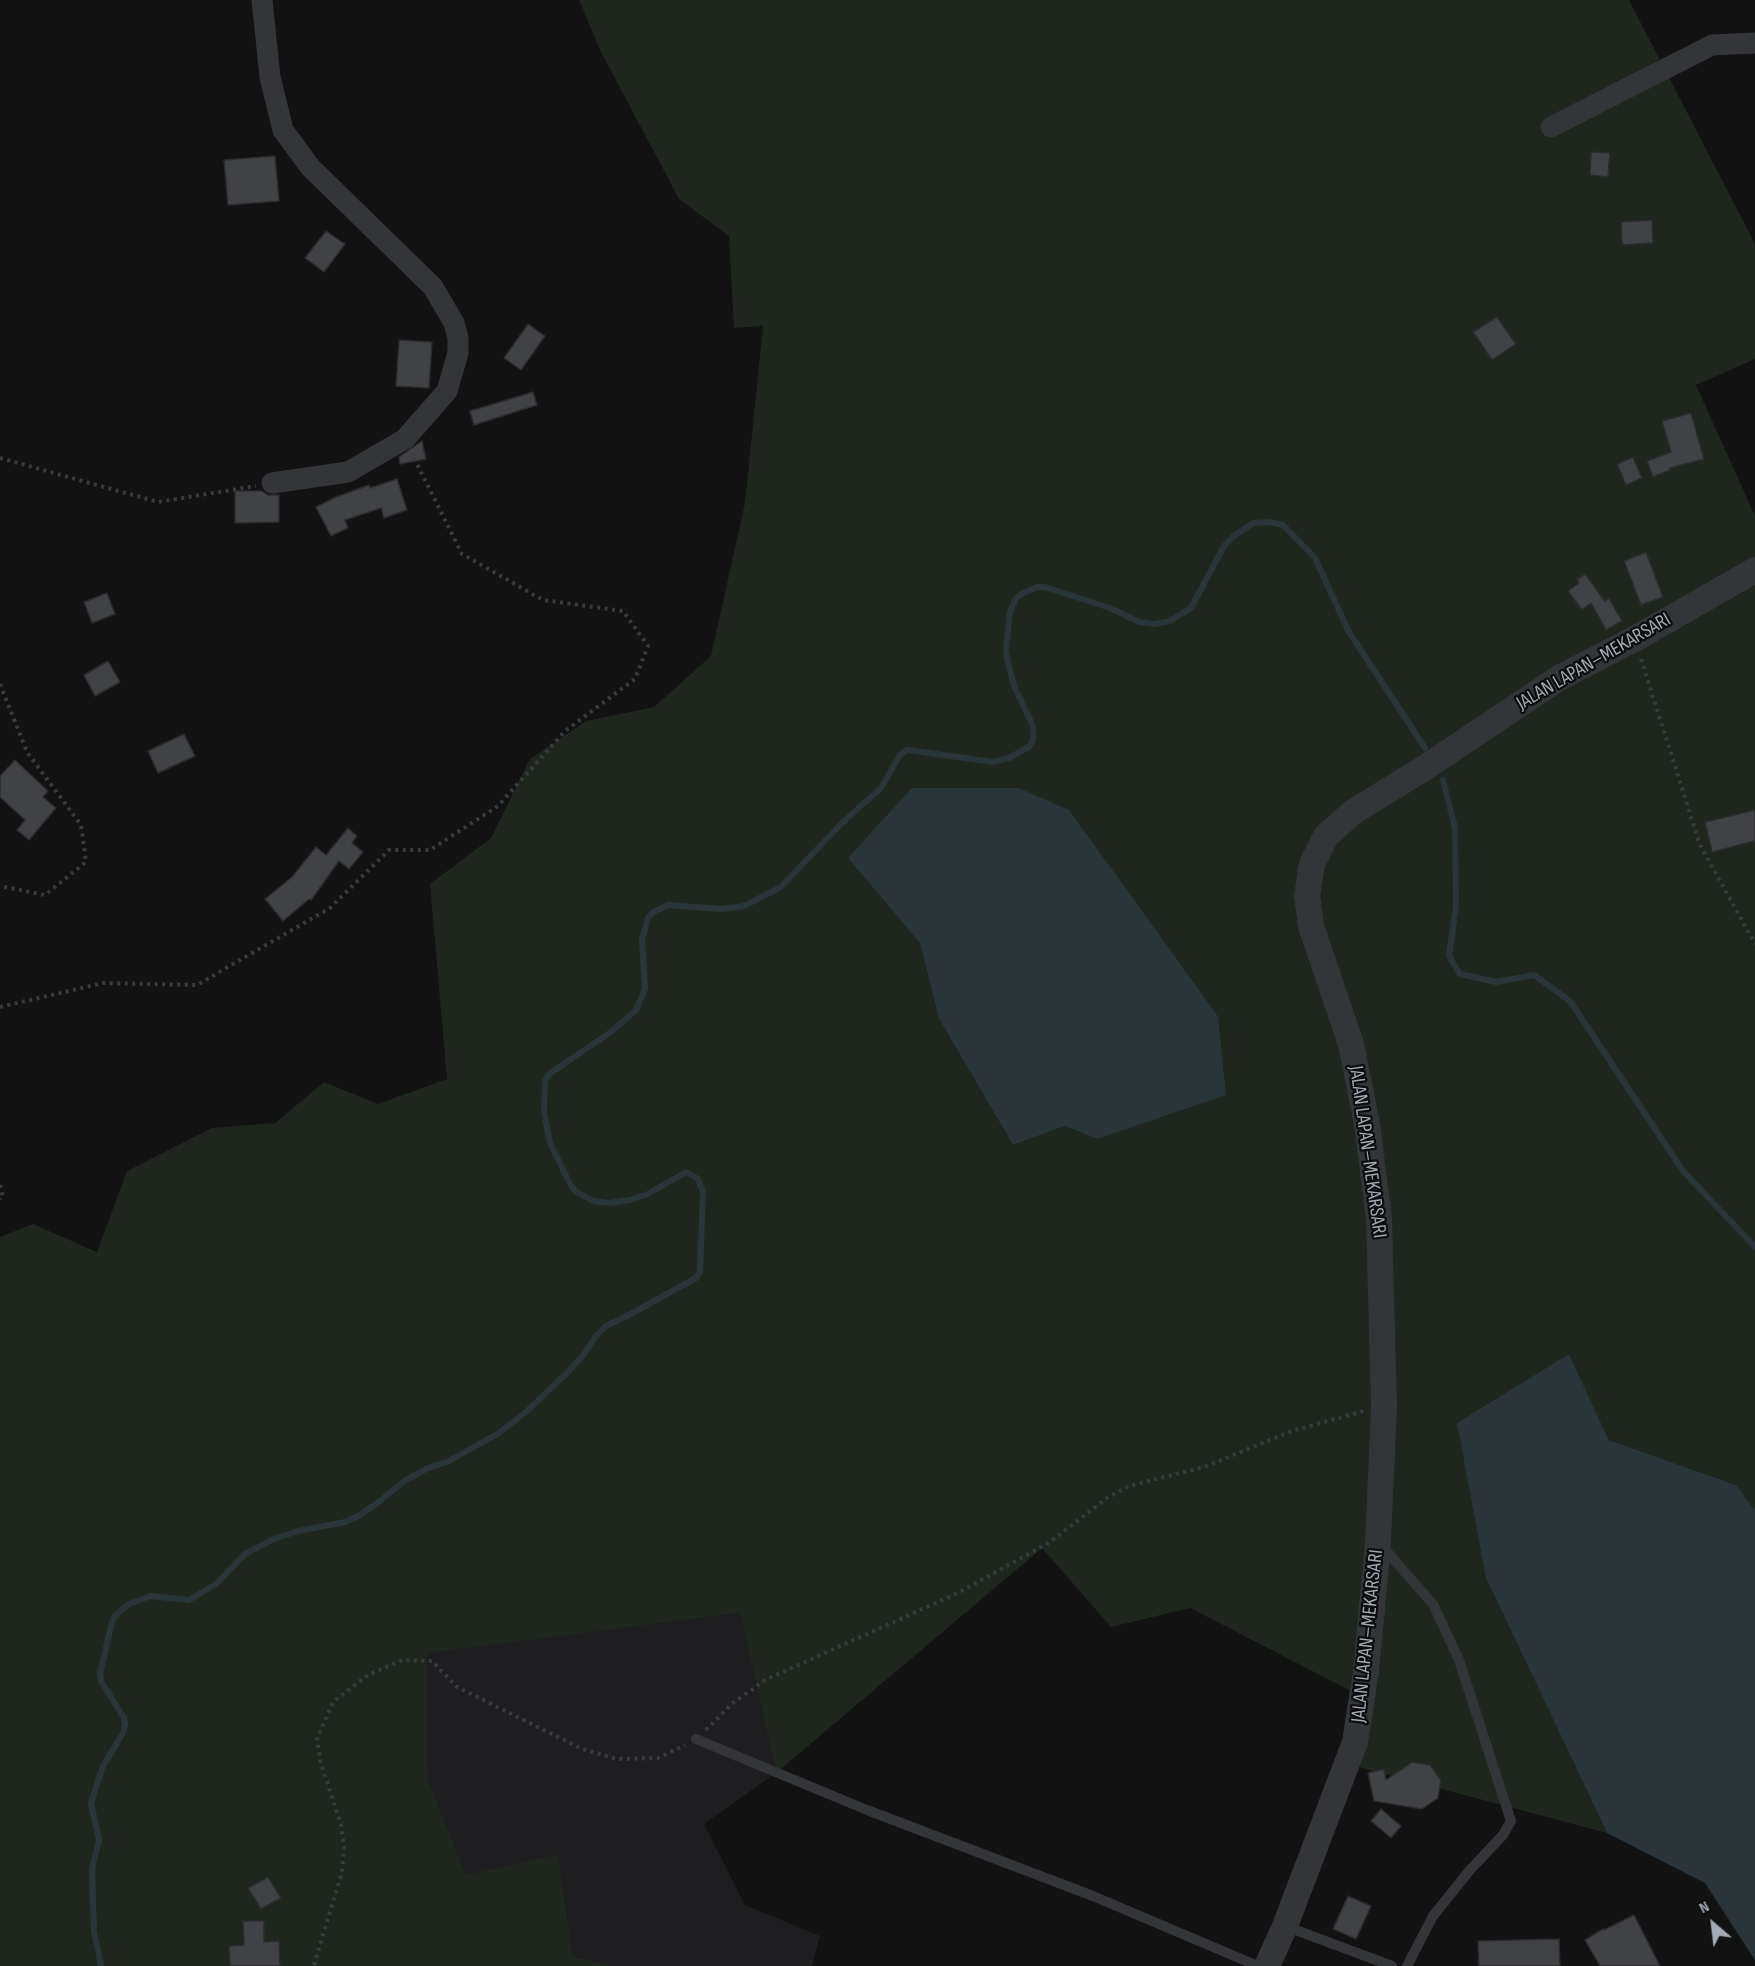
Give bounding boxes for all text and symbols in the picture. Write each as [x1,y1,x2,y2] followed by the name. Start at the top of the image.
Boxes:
[1513,608,1675,716] street label: JALAN LAPAN–MEKARSARI
[1343,1064,1391,1240] street label: JALAN LAPAN–MEKARSARI
[1347,1548,1389,1724] street label: JALAN LAPAN–MEKARSARI
[1683,1894,1743,1954] north arrow
[1696,1897,1713,1918] text: N

